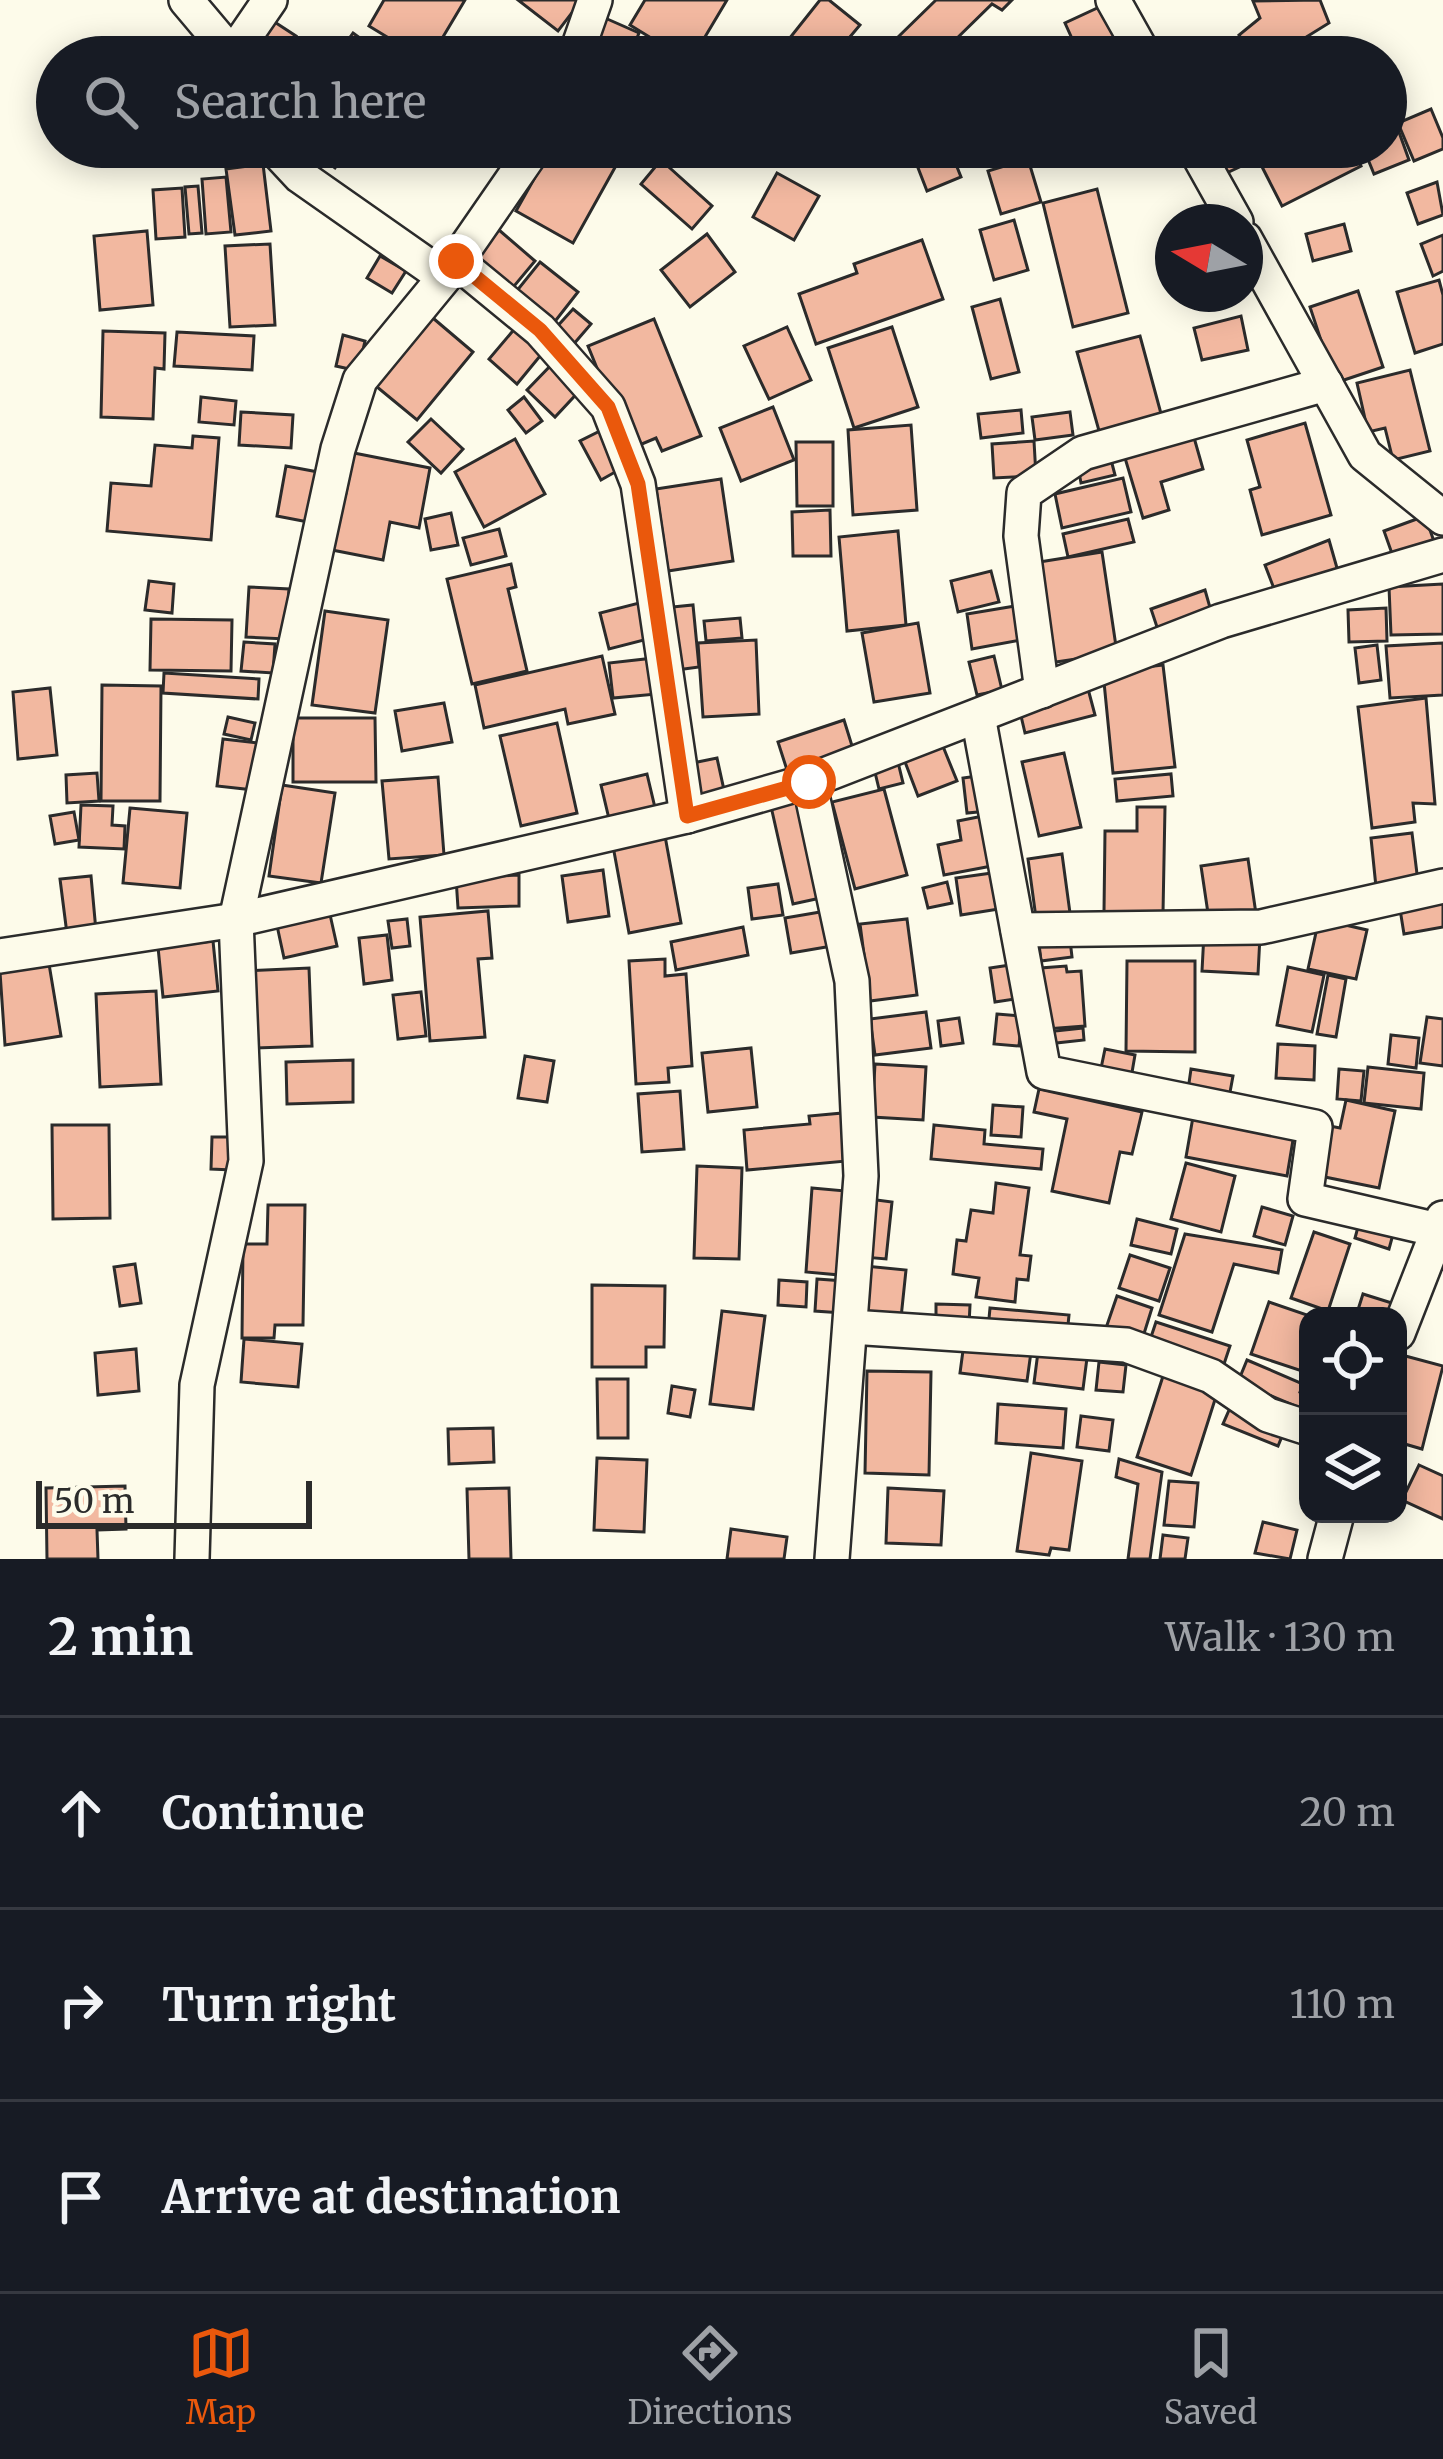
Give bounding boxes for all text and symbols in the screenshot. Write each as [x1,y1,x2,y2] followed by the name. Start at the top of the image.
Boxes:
[36,36,1407,168] search box
[78,69,144,135] icon: search
[174,74,426,130] text: Search here
[1155,204,1263,312] north arrow
[429,234,483,288] route end
[782,755,836,809] route start
[1299,1307,1407,1523] map controls
[1299,1307,1407,1415] button: locate
[1299,1415,1407,1523] button: layers
[36,1475,312,1528] scale bar
[54,1481,135,1522] text: 50 m
[48,1605,193,1669] text: 2 min
[1165,1613,1395,1662] text: Walk · 130 m
[48,1780,114,1846] icon: ahead
[162,1785,364,1841] text: Continue
[1300,1788,1395,1837] text: 20 m
[48,1972,114,2038] icon: right
[162,1977,396,2033] text: Turn right
[1290,1980,1395,2029] text: 110 m
[48,2164,114,2230] icon: arrive
[162,2169,620,2225] text: Arrive at destination
[186,2320,256,2433] tab: Map
[627,2320,792,2433] tab: Directions
[1164,2320,1257,2433] tab: Saved

